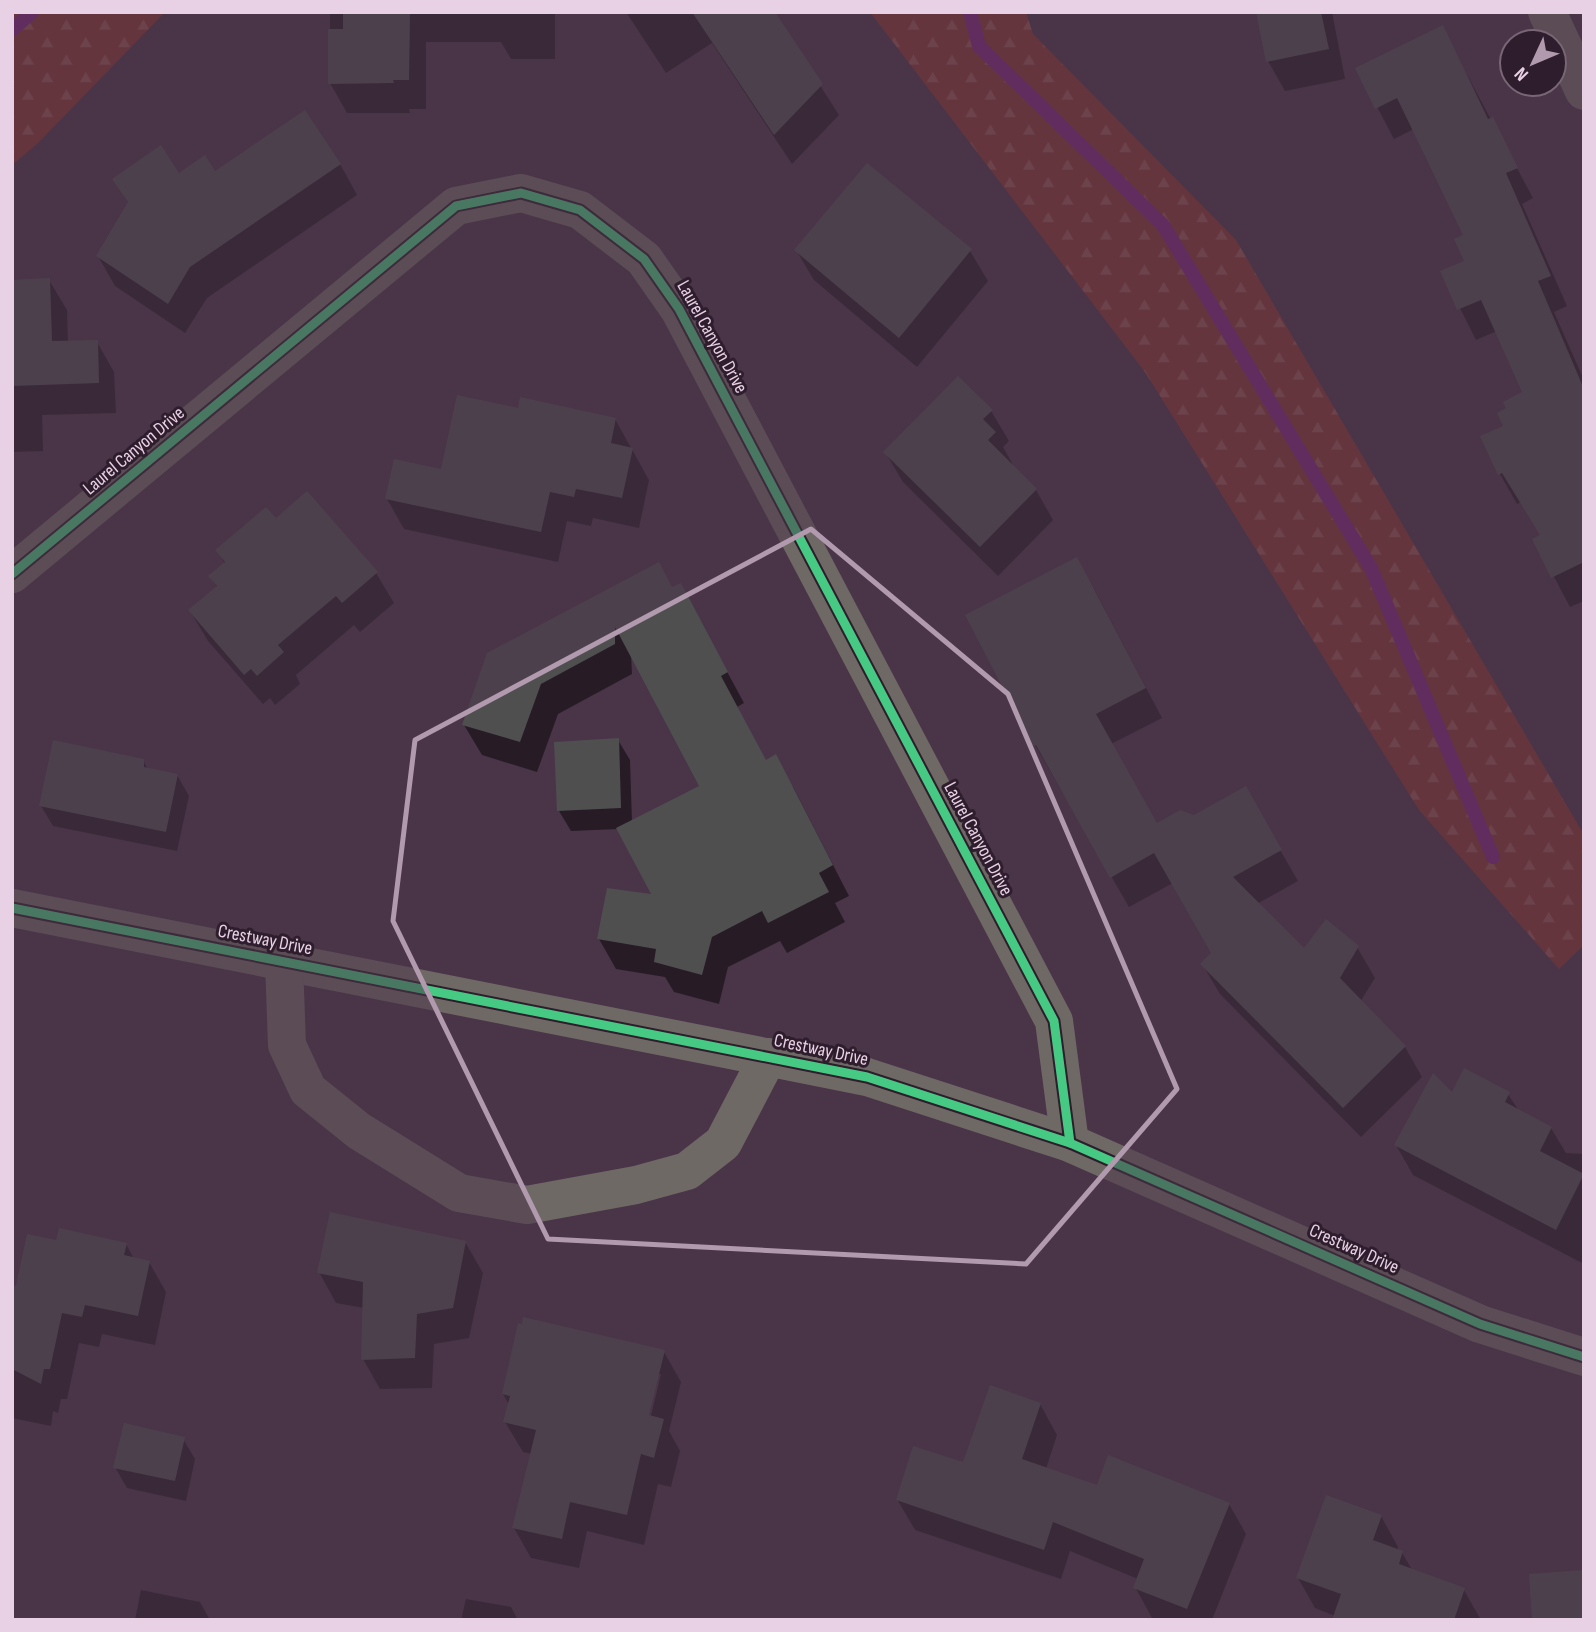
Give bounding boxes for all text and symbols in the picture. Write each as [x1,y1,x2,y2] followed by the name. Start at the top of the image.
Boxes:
[1498,28,1568,98] north arrow
[1510,62,1534,85] text: N
[672,277,752,397] street label: Laurel Canyon Drive
[79,402,189,500] street label: Laurel Canyon Drive
[938,778,1018,900] street label: Laurel Canyon Drive
[216,920,314,960] street label: Crestway Drive
[772,1029,870,1071] street label: Crestway Drive
[1306,1219,1402,1279] street label: Crestway Drive

